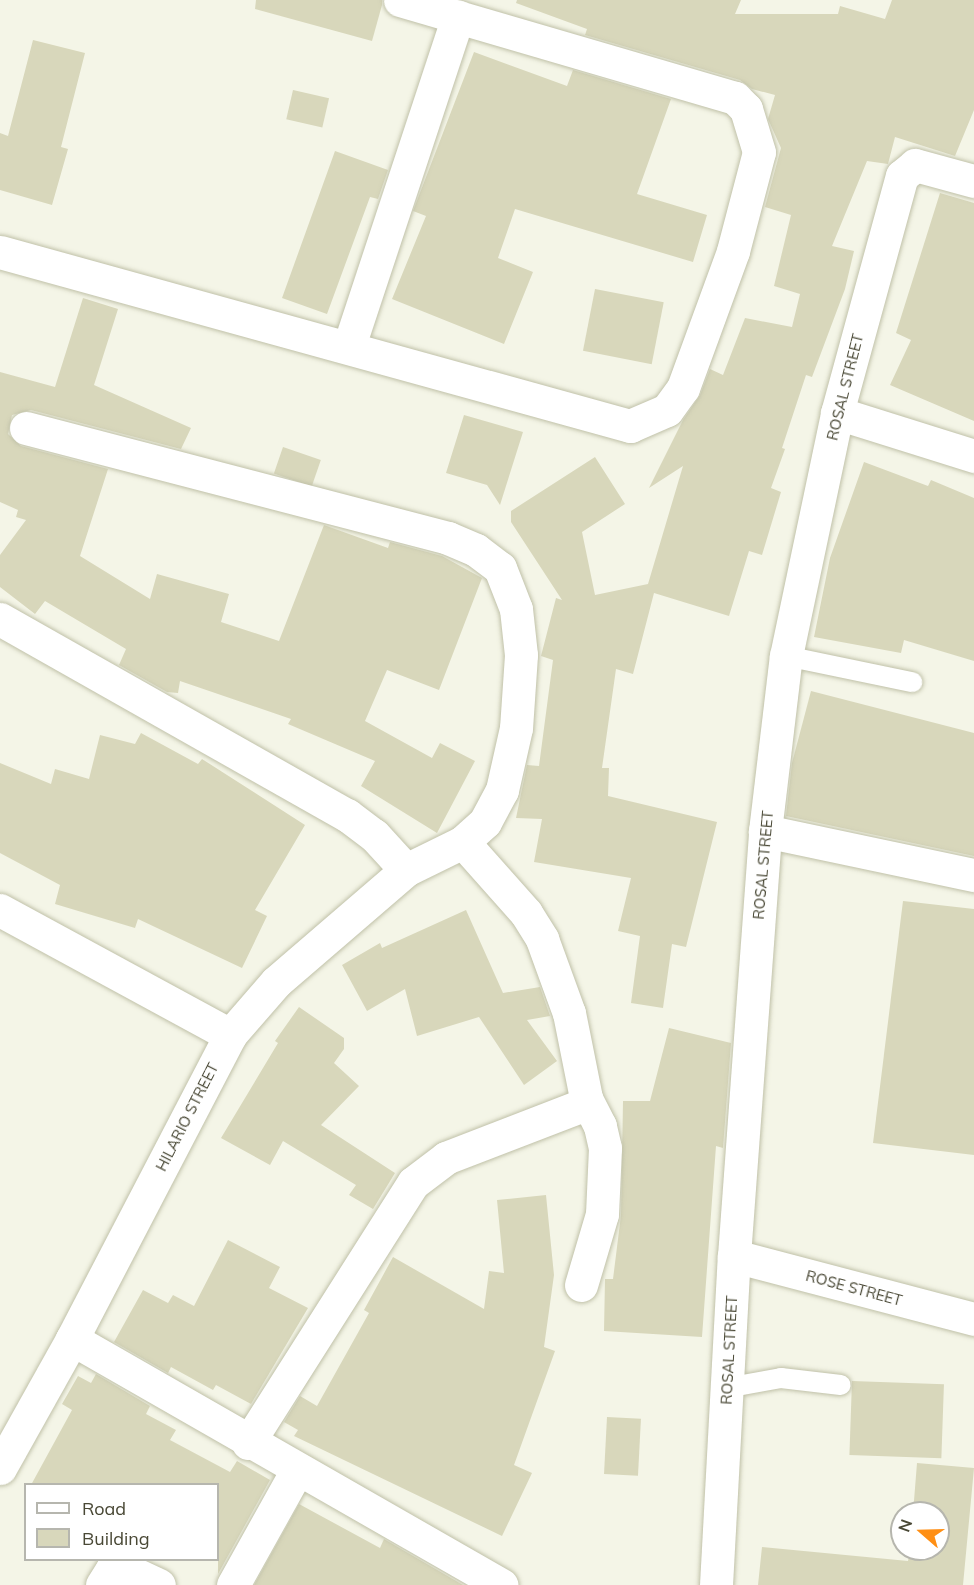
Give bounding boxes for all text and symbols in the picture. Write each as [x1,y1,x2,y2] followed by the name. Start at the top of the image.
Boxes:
[823,332,867,442] street label: ROSAL STREET
[749,810,777,920] street label: ROSAL STREET
[152,1060,222,1174] street label: HILARIO STREET
[804,1266,904,1310] street label: ROSE STREET
[717,1295,741,1405] street label: ROSAL STREET
[24,1483,219,1561] legend
[82,1497,126,1520] text: Road
[890,1501,950,1561] north arrow
[893,1516,916,1535] text: N
[82,1527,150,1550] text: Building

